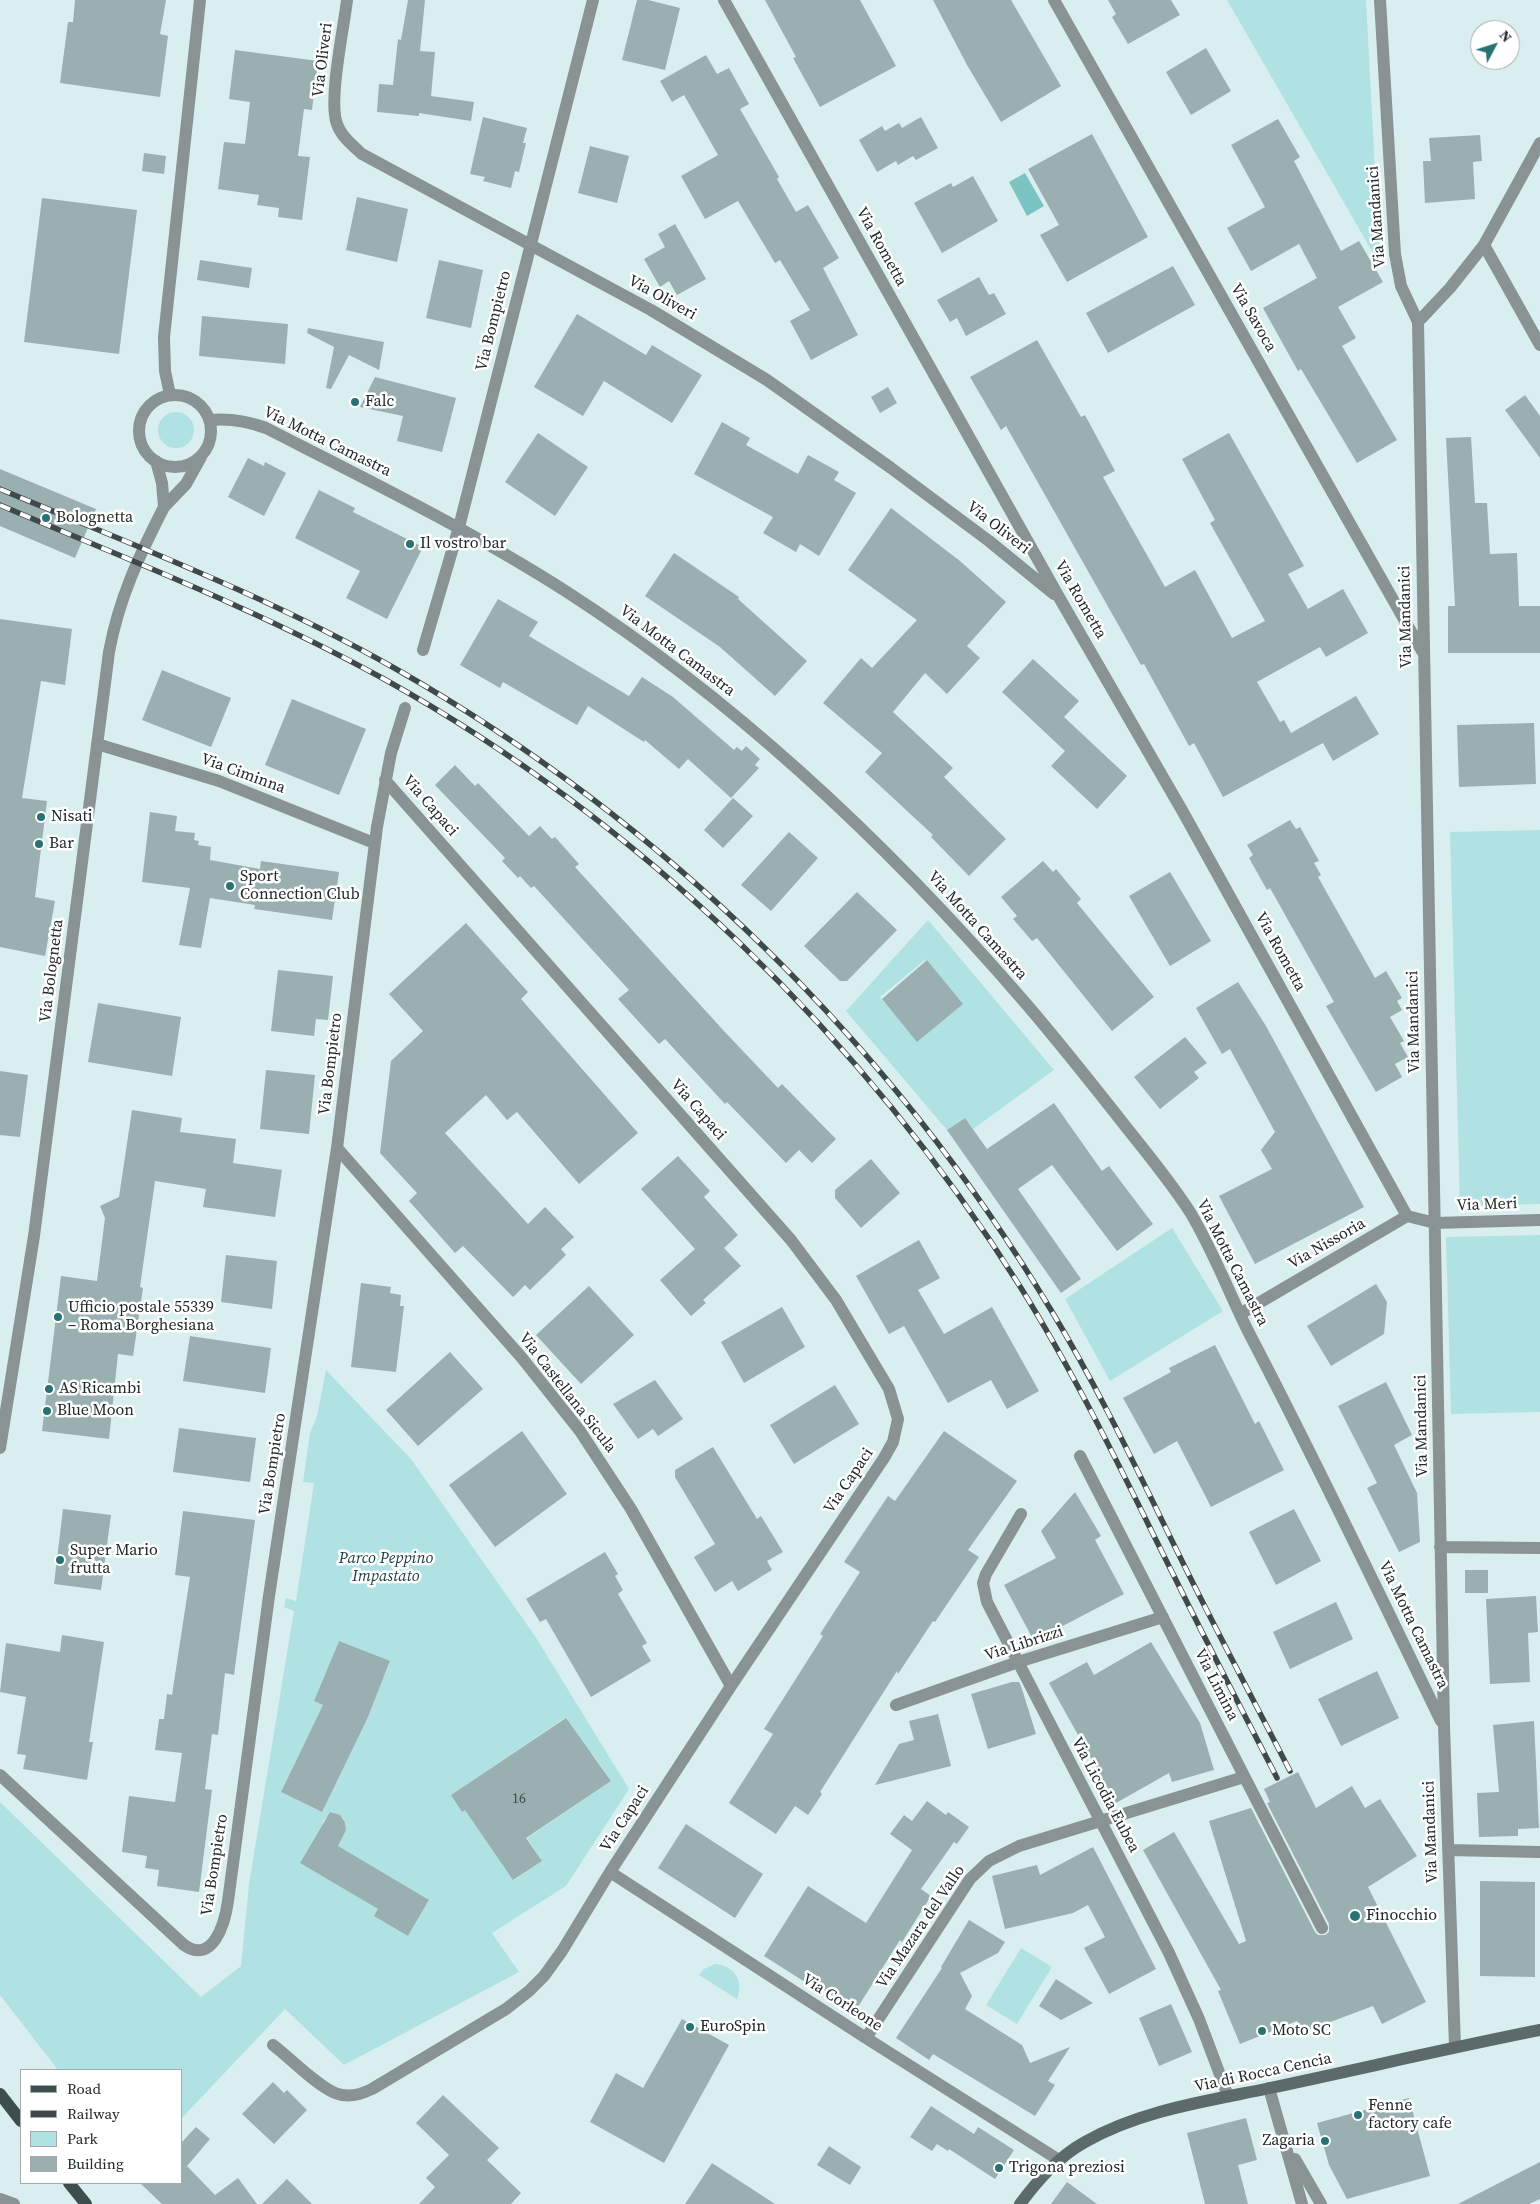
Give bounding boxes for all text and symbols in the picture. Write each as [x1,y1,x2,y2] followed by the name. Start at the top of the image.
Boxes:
[1470,20,1520,70] north arrow
[309,22,337,98] street label: Via Oliveri
[1495,26,1517,46] text: N
[1364,165,1390,269] street label: Via Mandanici
[851,204,911,290] street label: Via Rometta
[472,269,516,373] street label: Via Bompietro
[625,271,699,325] street label: Via Oliveri
[1226,281,1280,355] street label: Via Savoca
[365,392,394,412] place label: Falc
[349,396,361,408] marker: Falc
[260,403,394,481] street label: Via Motta Camastra
[963,497,1033,559] street label: Via Oliveri
[56,508,133,528] place label: Bolognetta
[40,512,52,524] marker: Bolognetta
[420,534,506,554] place label: Il vostro bar
[404,538,416,550] marker: Il vostro bar
[1050,557,1110,643] street label: Via Rometta
[1396,565,1416,669] street label: Via Mandanici
[615,601,739,701] street label: Via Motta Camastra
[198,750,288,798] street label: Via Ciminna
[398,771,462,841] street label: Via Capaci
[51,807,93,827] place label: Nisati
[35,811,47,823] marker: Nisati
[49,834,74,854] place label: Bar
[33,838,45,850] marker: Bar
[240,867,360,905] place label: Sport Connection Club
[923,868,1031,984] street label: Via Motta Camastra
[224,880,236,892] marker: Sport Connection Club
[1250,909,1310,995] street label: Via Rometta
[36,918,68,1024] street label: Via Bolognetta
[1404,970,1424,1074] street label: Via Mandanici
[315,1012,347,1116] street label: Via Bompietro
[666,1075,730,1145] street label: Via Capaci
[1456,1194,1518,1216] street label: Via Meri
[1192,1196,1272,1330] street label: Via Motta Camastra
[1285,1214,1369,1274] street label: Via Nissoria
[68,1298,214,1336] place label: Ufficio postale 55339 – Roma Borghesiana
[52,1311,64,1323] marker: Ufficio postale 55339 – Roma Borghesiana
[514,1329,620,1457] street label: Via Castellana Sicula
[1412,1374,1432,1478] street label: Via Mandanici
[59,1379,141,1399] place label: AS Ricambi
[43,1383,55,1395] marker: AS Ricambi
[57,1401,134,1421] place label: Blue Moon
[41,1405,53,1417] marker: Blue Moon
[255,1412,291,1516] street label: Via Bompietro
[820,1445,878,1517] street label: Via Capaci
[70,1541,158,1579] place label: Super Mario frutta
[339,1549,433,1587] park label: Parco Peppino Impastato
[54,1554,66,1566] marker: Super Mario frutta
[1374,1558,1452,1692] street label: Via Motta Camastra
[982,1622,1066,1666] street label: Via Librizzi
[1190,1646,1242,1724] street label: Via Limina
[1067,1734,1143,1856] street label: Via Licodia Eubea
[1420,1780,1442,1884] street label: Via Mandanici
[597,1782,653,1856] street label: Via Capaci
[512,1791,526,1807] house number: 16
[197,1813,233,1917] street label: Via Bompietro
[873,1862,969,1992] street label: Via Mazara del Vallo
[1366,1906,1437,1926] place label: Finocchio
[1348,1909,1362,1923] marker: Finocchio
[798,1970,886,2036] street label: Via Corleone
[700,2017,766,2037] place label: EuroSpin
[684,2021,696,2033] marker: EuroSpin
[1272,2021,1331,2041] place label: Moto SC
[1256,2025,1268,2037] marker: Moto SC
[1193,2049,1333,2097] street label: Via di Rocca Cencia
[20,2069,182,2184] legend
[67,2078,101,2099] text: Road
[1368,2096,1452,2134] place label: Fenne factory cafe
[67,2103,120,2124] text: Railway
[1352,2109,1364,2121] marker: Fenne factory cafe
[67,2128,98,2149] text: Park
[1262,2131,1315,2151] place label: Zagaria
[1319,2135,1331,2147] marker: Zagaria
[67,2153,124,2174] text: Building
[1009,2158,1125,2178] place label: Trigona preziosi
[993,2162,1005,2174] marker: Trigona preziosi

